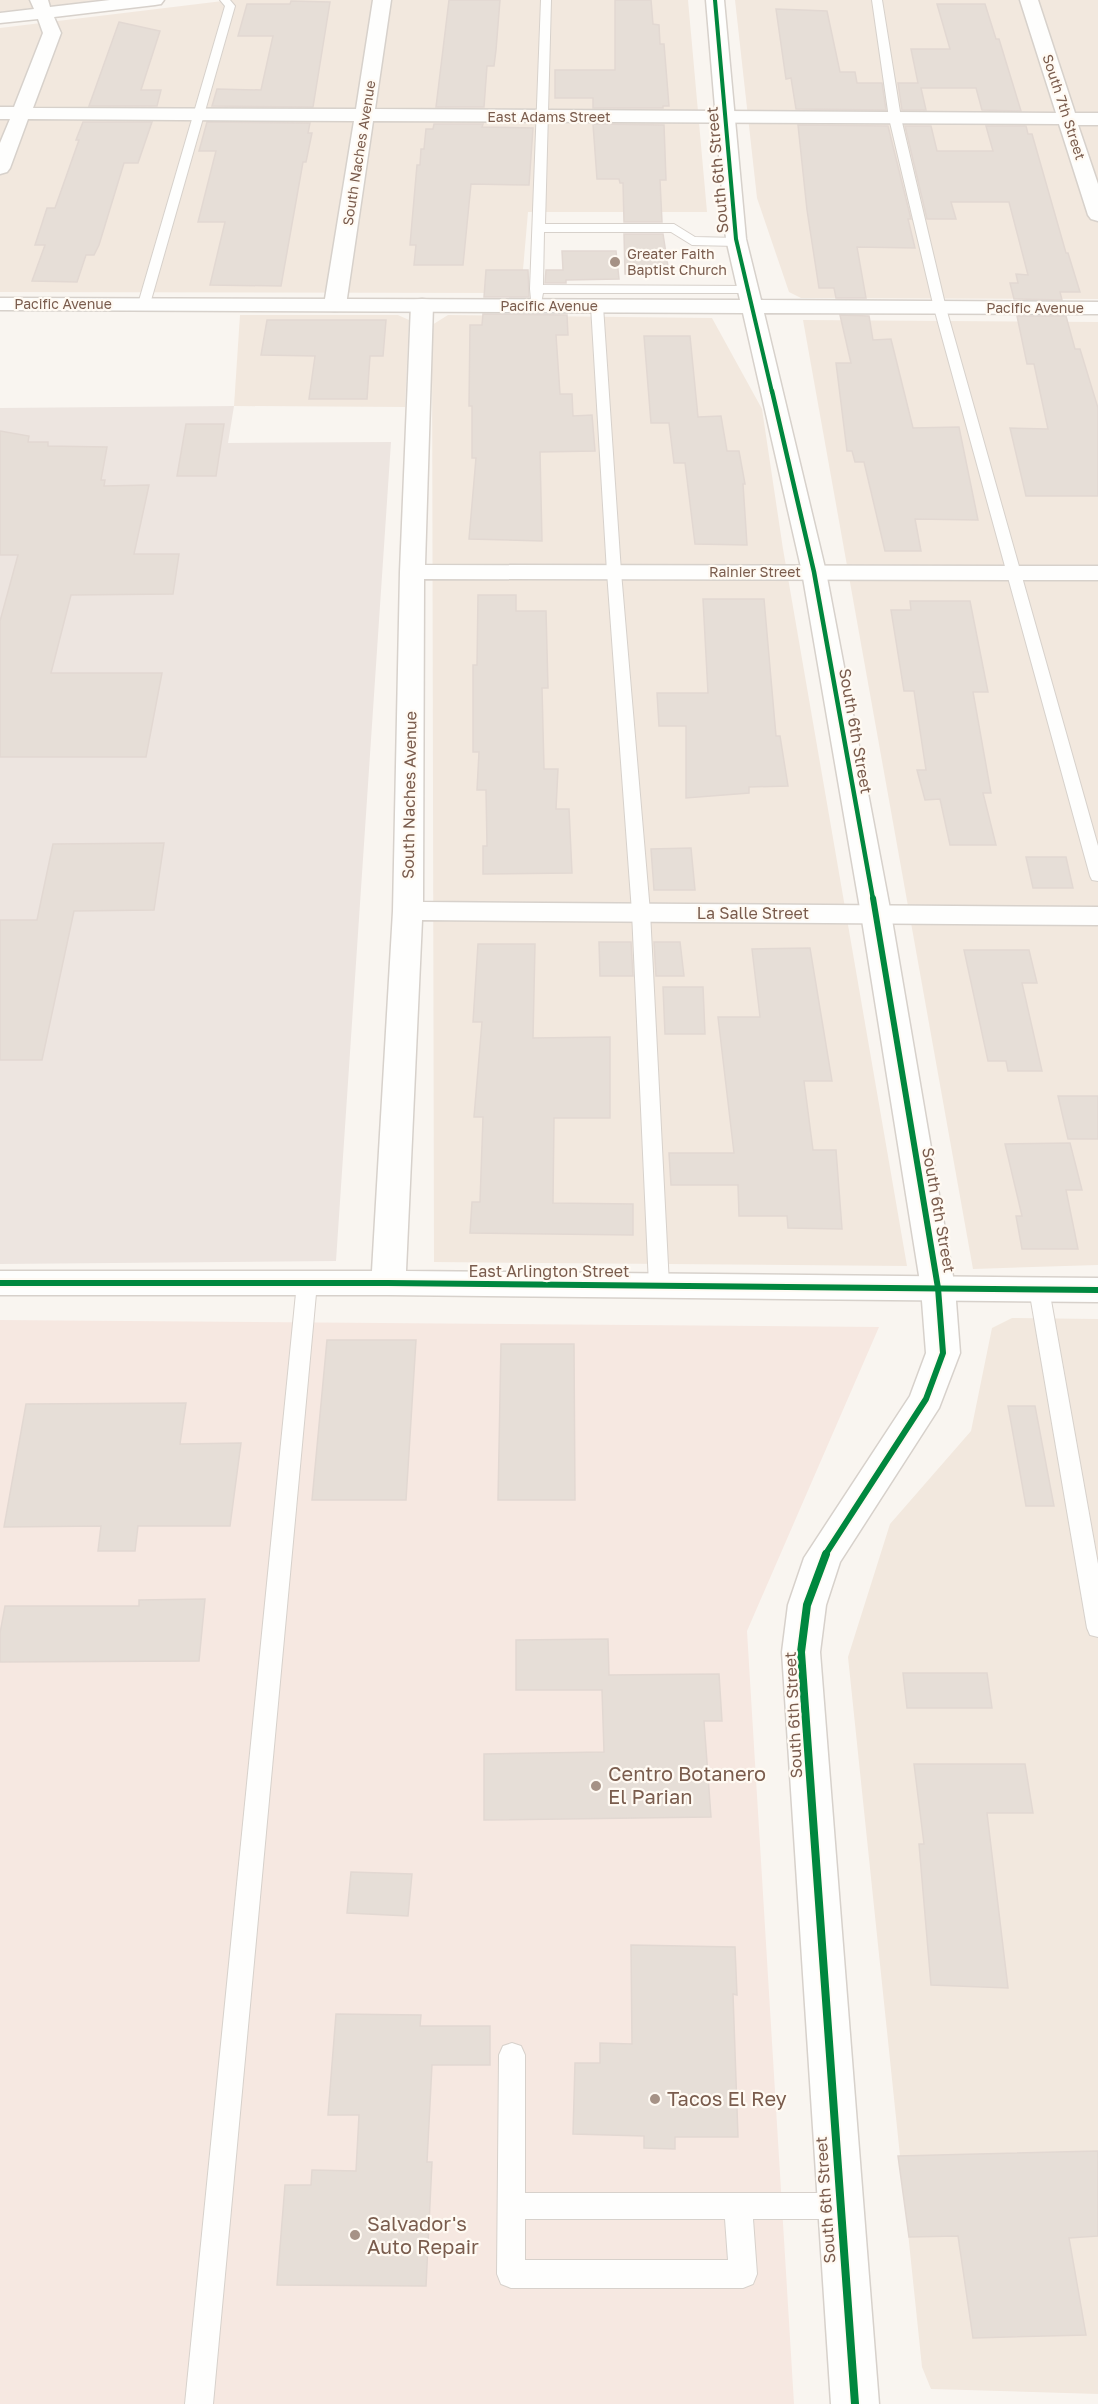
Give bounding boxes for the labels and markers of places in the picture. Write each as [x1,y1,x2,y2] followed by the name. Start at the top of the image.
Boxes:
[627,245,727,278] place label: Greater Faith Baptist Church
[608,255,622,269] marker: Greater Faith Baptist Church
[608,1761,766,1808] place label: Centro Botanero El Parian
[589,1779,603,1793] marker: Centro Botanero El Parian
[667,2086,787,2110] place label: Tacos El Rey
[648,2092,662,2106] marker: Tacos El Rey
[367,2211,479,2258] place label: Salvador's Auto Repair
[348,2228,362,2242] marker: Salvador's Auto Repair

